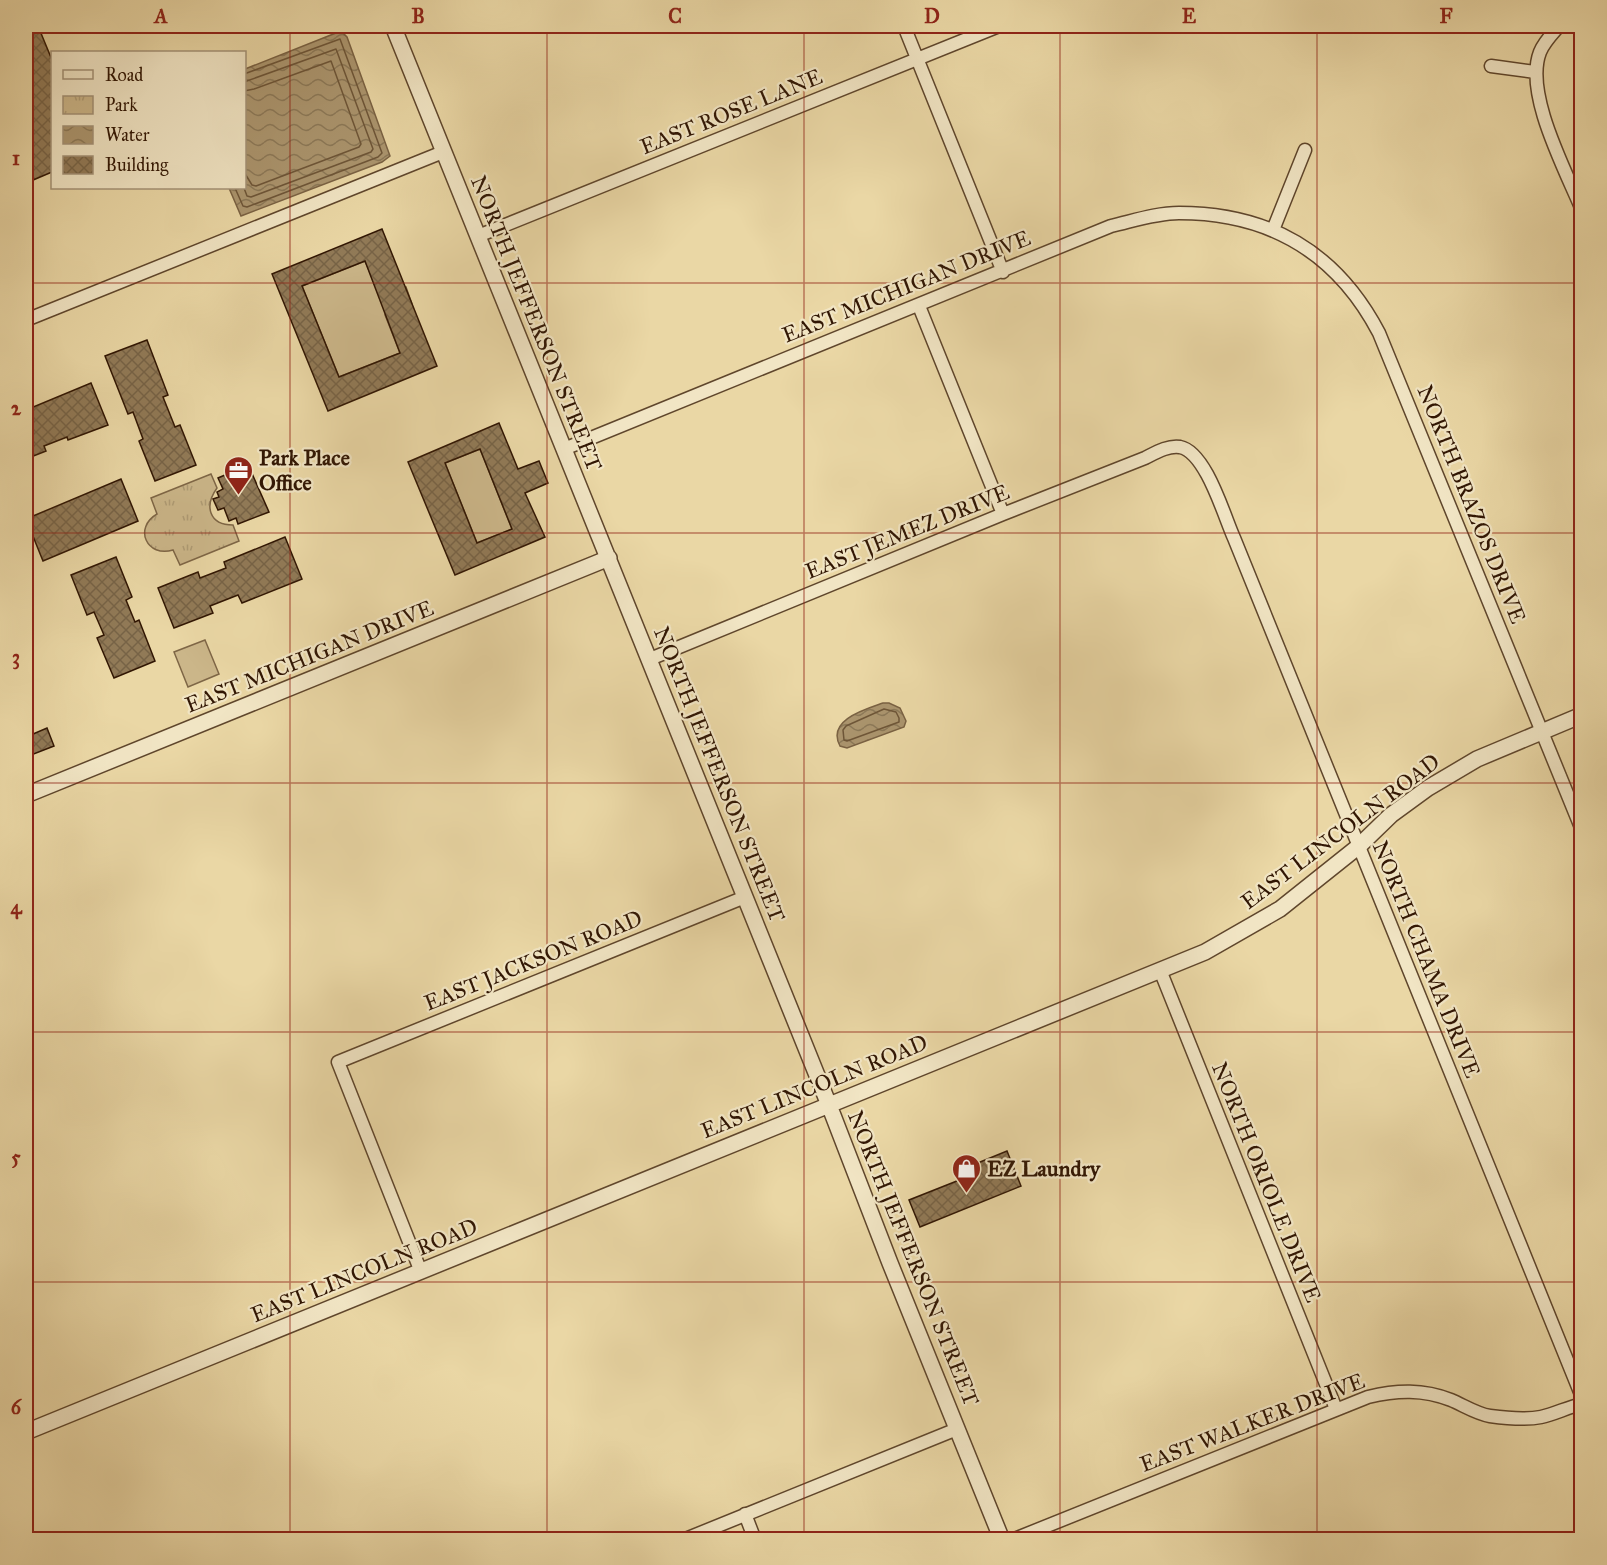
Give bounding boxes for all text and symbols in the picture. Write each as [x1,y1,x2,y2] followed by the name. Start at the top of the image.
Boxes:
[152,4,168,28] text: A
[411,4,425,28] text: B
[668,4,682,28] text: C
[924,4,940,28] text: D
[1182,4,1197,28] text: E
[1439,4,1453,28] text: F
[51,51,246,189] legend
[636,63,826,160] street label: EAST ROSE LANE
[105,64,143,86] text: Road
[105,94,138,116] text: Park
[105,124,150,146] text: Water
[12,146,20,170] text: 1
[105,154,169,177] text: Building
[465,172,608,475] street label: NORTH JEFFERSON STREET
[778,224,1034,349] street label: EAST MICHIGAN DRIVE
[1411,381,1532,628] street label: NORTH BRAZOS DRIVE
[11,396,22,420] text: 2
[259,444,350,496] place label: Park Place Office
[222,454,254,496] office icon: Park Place Office
[801,478,1013,585] street label: EAST JEMEZ DRIVE
[181,594,437,719] street label: EAST MICHIGAN DRIVE
[648,623,791,926] street label: NORTH JEFFERSON STREET
[12,645,20,670] text: 3
[1236,748,1445,915] street label: EAST LINCOLN ROAD
[1367,837,1487,1082] street label: NORTH CHAMA DRIVE
[10,895,22,920] text: 4
[420,904,646,1017] street label: EAST JACKSON ROAD
[697,1029,931,1144] street label: EAST LINCOLN ROAD
[1206,1058,1327,1306] street label: NORTH ORIOLE DRIVE
[842,1107,985,1410] street label: NORTH JEFFERSON STREET
[11,1145,21,1169] text: 5
[950,1152,982,1194] shop icon: EZ Laundry
[987,1155,1102,1182] place label: EZ Laundry
[247,1213,481,1328] street label: EAST LINCOLN ROAD
[1136,1367,1369,1478] street label: EAST WALKER DRIVE
[11,1395,23,1419] text: 6

